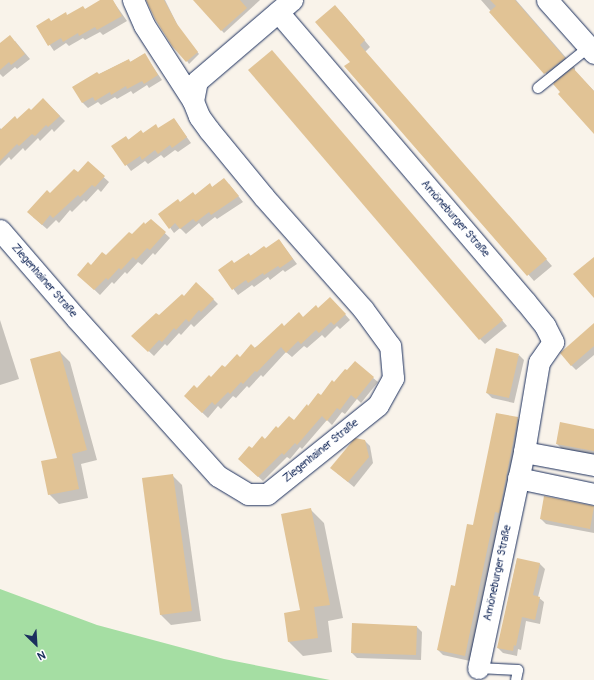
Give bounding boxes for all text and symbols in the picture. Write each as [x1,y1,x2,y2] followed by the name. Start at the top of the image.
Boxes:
[418,178,492,260] street label: Amöneburger Straße
[8,241,80,321] street label: Ziegenhainer Straße
[281,417,361,485] street label: Ziegenhainer Straße
[481,524,515,622] street label: Amöneburger Straße
[16,624,56,664] north arrow
[35,648,47,663] text: N

